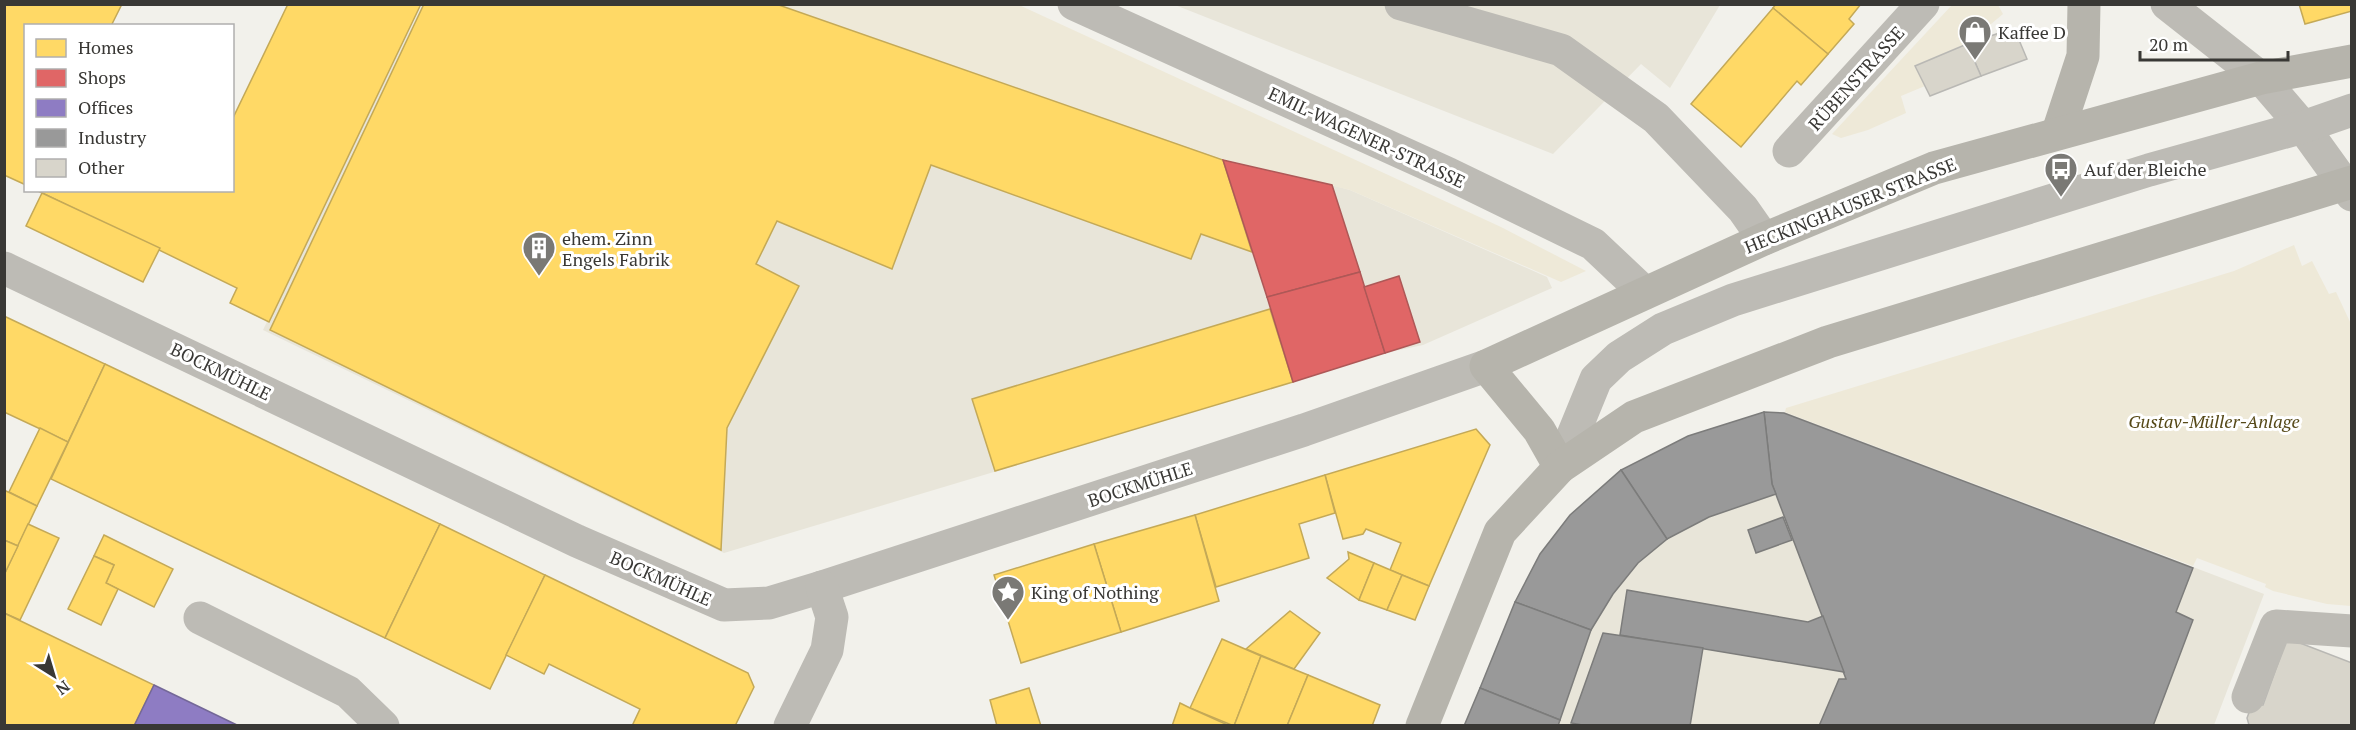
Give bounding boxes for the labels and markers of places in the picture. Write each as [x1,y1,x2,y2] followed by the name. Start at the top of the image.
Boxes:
[1957,14,1993,61] shop icon: Kaffee D
[1998,20,2066,44] place label: Kaffee D
[2043,151,2079,198] bus stop icon: Auf der Bleiche
[2084,157,2206,181] place label: Auf der Bleiche
[562,226,670,271] place label: ehem. Zinn Engels Fabrik
[521,230,557,277] building icon: ehem. Zinn Engels Fabrik
[990,574,1026,621] place icon: King of Nothing
[1031,580,1159,604] place label: King of Nothing

